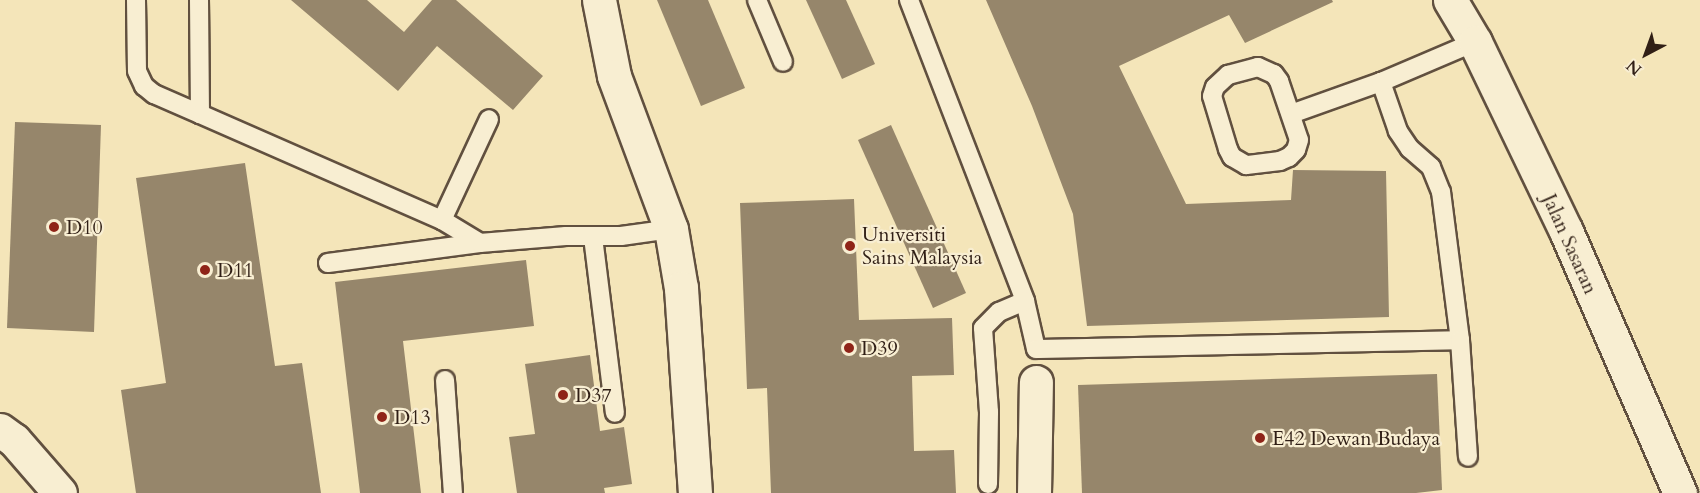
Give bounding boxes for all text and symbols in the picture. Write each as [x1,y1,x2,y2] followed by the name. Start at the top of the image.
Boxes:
[1616,24,1676,84] north arrow
[1622,55,1647,80] text: N
[1537,190,1603,298] street label: Jalan Sasaran
[66,215,103,239] place label: D10
[47,220,61,234] marker: D10
[862,222,982,269] place label: Universiti Sains Malaysia
[843,239,857,253] marker: Universiti Sains Malaysia
[217,258,254,282] place label: D11
[198,263,212,277] marker: D11
[861,336,898,360] place label: D39
[842,341,856,355] marker: D39
[575,383,612,407] place label: D37
[556,388,570,402] marker: D37
[394,405,431,429] place label: D13
[375,410,389,424] marker: D13
[1272,426,1440,450] place label: E42 Dewan Budaya
[1253,431,1267,445] marker: E42 Dewan Budaya

